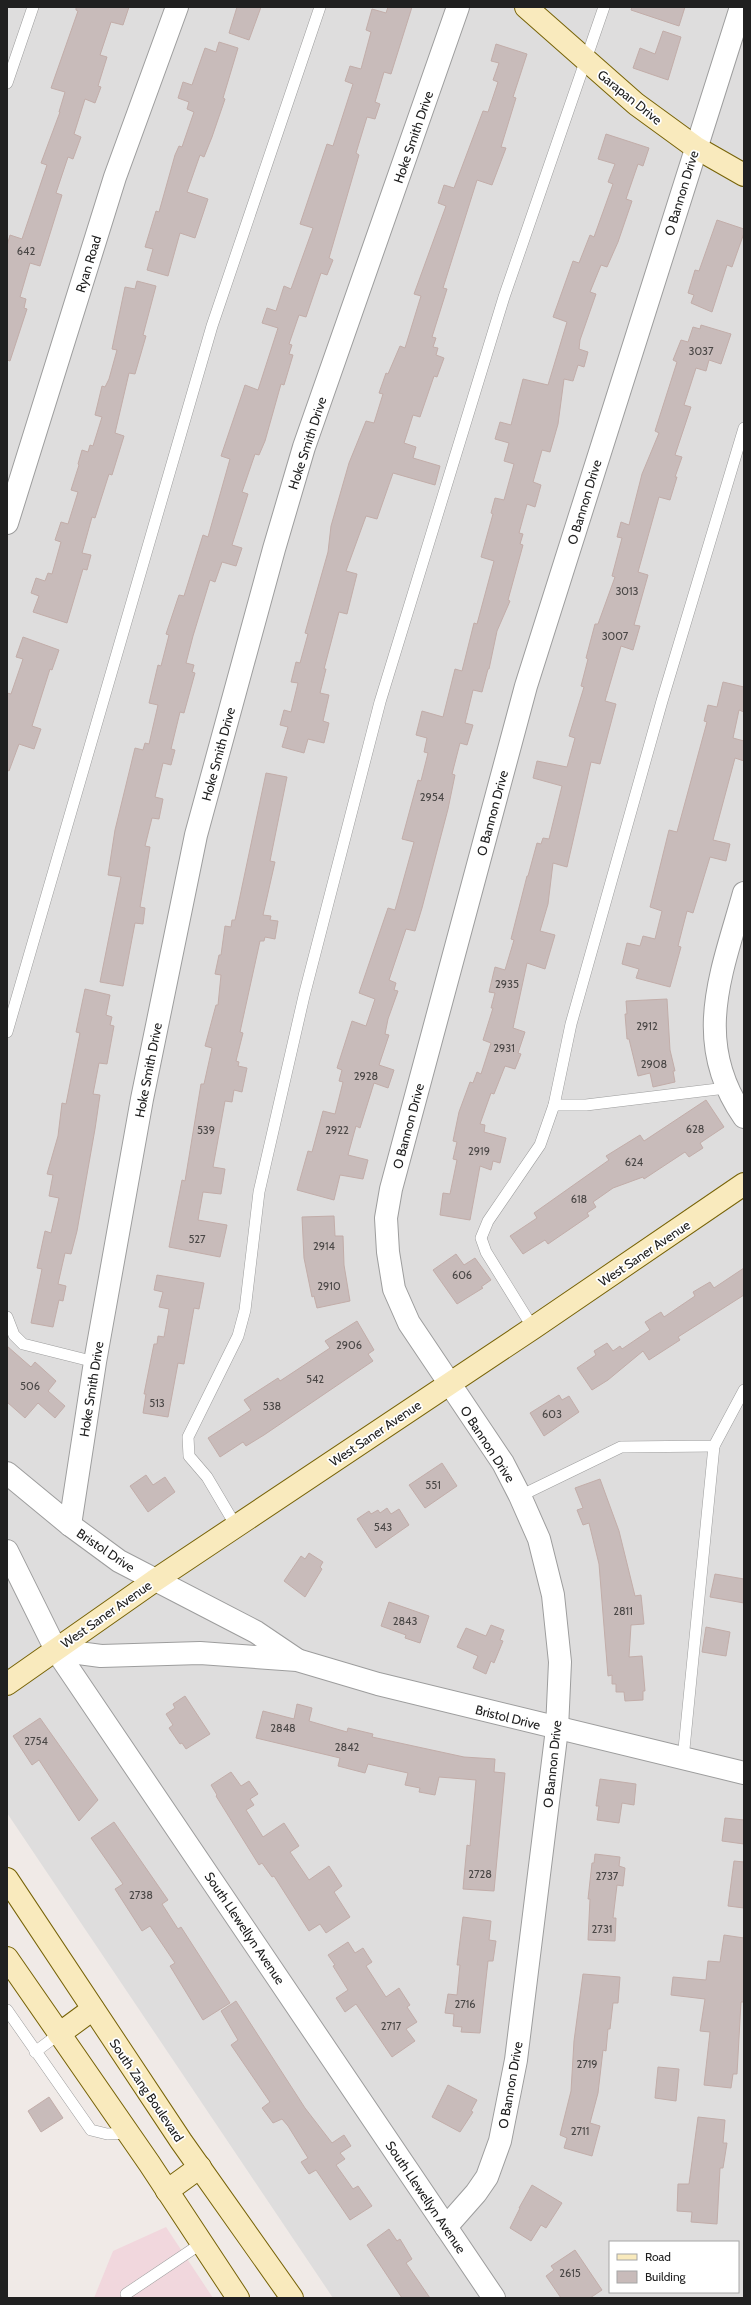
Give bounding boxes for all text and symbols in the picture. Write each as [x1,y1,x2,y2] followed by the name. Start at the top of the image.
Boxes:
[595,66,666,128] street label: Garapan Drive
[390,88,436,185] street label: Hoke Smith Drive
[660,148,702,237] street label: O Bannon Drive
[72,234,104,294] street label: Ryan Road
[17,244,35,258] house number: 642
[688,344,714,358] house number: 3037
[284,394,330,491] street label: Hoke Smith Drive
[563,457,605,546] street label: O Bannon Drive
[615,584,639,598] house number: 3013
[602,629,629,643] house number: 3007
[198,705,238,803] street label: Hoke Smith Drive
[473,768,511,858] street label: O Bannon Drive
[420,790,445,804] house number: 2954
[495,977,519,991] house number: 2935
[636,1019,658,1033] house number: 2912
[131,1021,165,1119] street label: Hoke Smith Drive
[493,1041,515,1055] house number: 2931
[641,1057,667,1071] house number: 2908
[354,1069,378,1083] house number: 2928
[389,1081,427,1171] street label: O Bannon Drive
[686,1122,704,1136] house number: 628
[197,1123,215,1137] house number: 539
[325,1123,349,1137] house number: 2922
[468,1144,490,1158] house number: 2919
[625,1155,644,1169] house number: 624
[571,1192,587,1206] house number: 618
[595,1216,693,1290] street label: West Saner Avenue
[188,1232,206,1246] house number: 527
[313,1239,336,1253] house number: 2914
[452,1268,472,1282] house number: 606
[317,1279,341,1293] house number: 2910
[336,1338,362,1352] house number: 2906
[76,1340,106,1438] street label: Hoke Smith Drive
[306,1372,324,1386] house number: 542
[20,1379,40,1393] house number: 506
[149,1396,165,1410] house number: 513
[326,1396,424,1470] street label: West Saner Avenue
[263,1399,281,1413] house number: 538
[457,1403,519,1486] street label: O Bannon Drive
[542,1407,562,1421] house number: 603
[425,1478,441,1492] house number: 551
[374,1520,392,1534] house number: 543
[74,1525,138,1575] street label: Bristol Drive
[58,1577,155,1651] street label: West Saner Avenue
[613,1604,633,1618] house number: 2811
[393,1614,417,1628] house number: 2843
[474,1701,543,1733] street label: Bristol Drive
[539,1719,565,1809] street label: O Bannon Drive
[270,1721,296,1735] house number: 2848
[24,1734,48,1748] house number: 2754
[335,1740,360,1754] house number: 2842
[468,1867,492,1881] house number: 2728
[201,1869,289,1988] street label: South Llewellyn Avenue
[596,1869,619,1883] house number: 2737
[129,1888,153,1902] house number: 2738
[592,1922,612,1936] house number: 2731
[454,1997,476,2011] house number: 2716
[381,2019,402,2033] house number: 2717
[107,2035,187,2145] street label: South Zang Boulevard
[494,2040,526,2130] street label: O Bannon Drive
[576,2057,598,2071] house number: 2719
[571,2124,589,2138] house number: 2711
[382,2138,470,2257] street label: South Llewellyn Avenue
[609,2241,739,2293] legend
[645,2249,671,2264] text: Road
[559,2266,581,2280] house number: 2615
[645,2269,687,2284] text: Building

